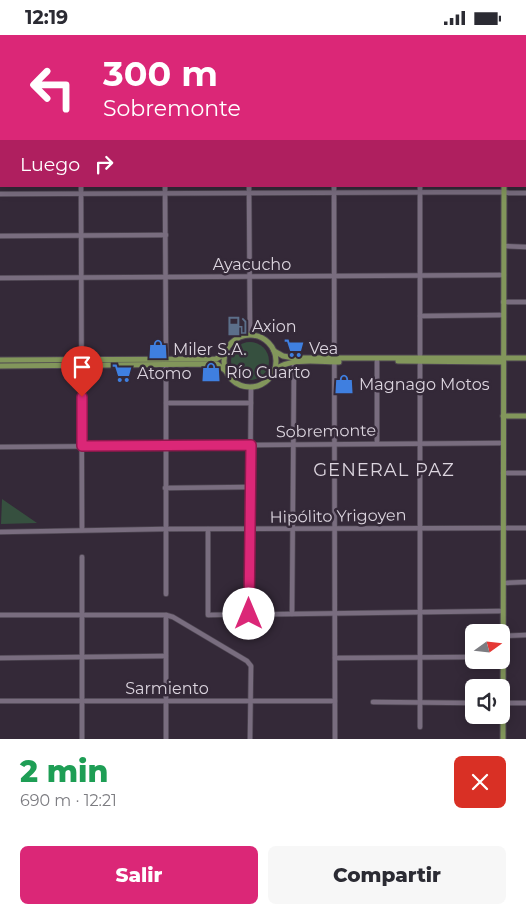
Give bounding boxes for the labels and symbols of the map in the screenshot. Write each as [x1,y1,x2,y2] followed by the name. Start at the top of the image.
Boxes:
[213,255,291,274] street label: Ayacucho
[226,315,248,337] fuel station icon: Axion
[252,317,297,336] place label: Axion
[283,337,305,359] supermarket icon: Vea
[147,338,169,360] shop icon: Miler S.A.
[309,339,338,358] place label: Vea
[173,340,247,359] place label: Miler S.A.
[61,346,103,397] pin
[200,361,222,383] shop icon: Río Cuarto
[111,362,133,384] supermarket icon: Atomo
[226,363,310,382] place label: Río Cuarto
[137,364,192,383] place label: Atomo
[333,373,355,395] shop icon: Magnago Motos
[359,375,490,394] place label: Magnago Motos
[276,421,376,441] street label: Sobremonte
[313,459,455,481] district label: GENERAL PAZ
[269,505,407,527] street label: Hipólito Yrigoyen
[222,587,274,639] position arrow
[465,624,510,669] north arrow
[125,679,209,698] street label: Sarmiento

